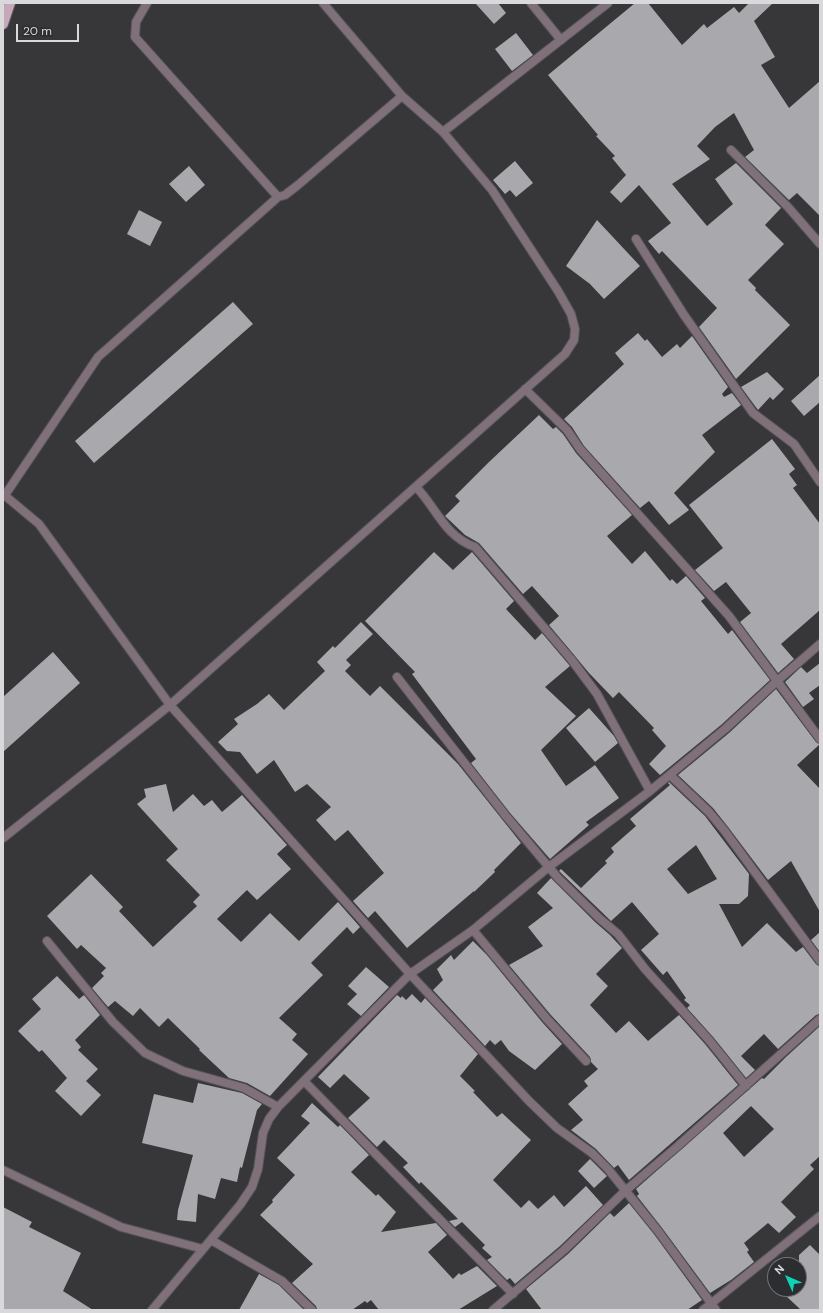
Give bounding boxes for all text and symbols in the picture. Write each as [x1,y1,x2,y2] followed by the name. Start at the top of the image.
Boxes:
[18,16,81,42] scale bar
[23,23,52,39] text: 20 m
[767,1257,807,1297] north arrow
[771,1261,787,1277] text: N

